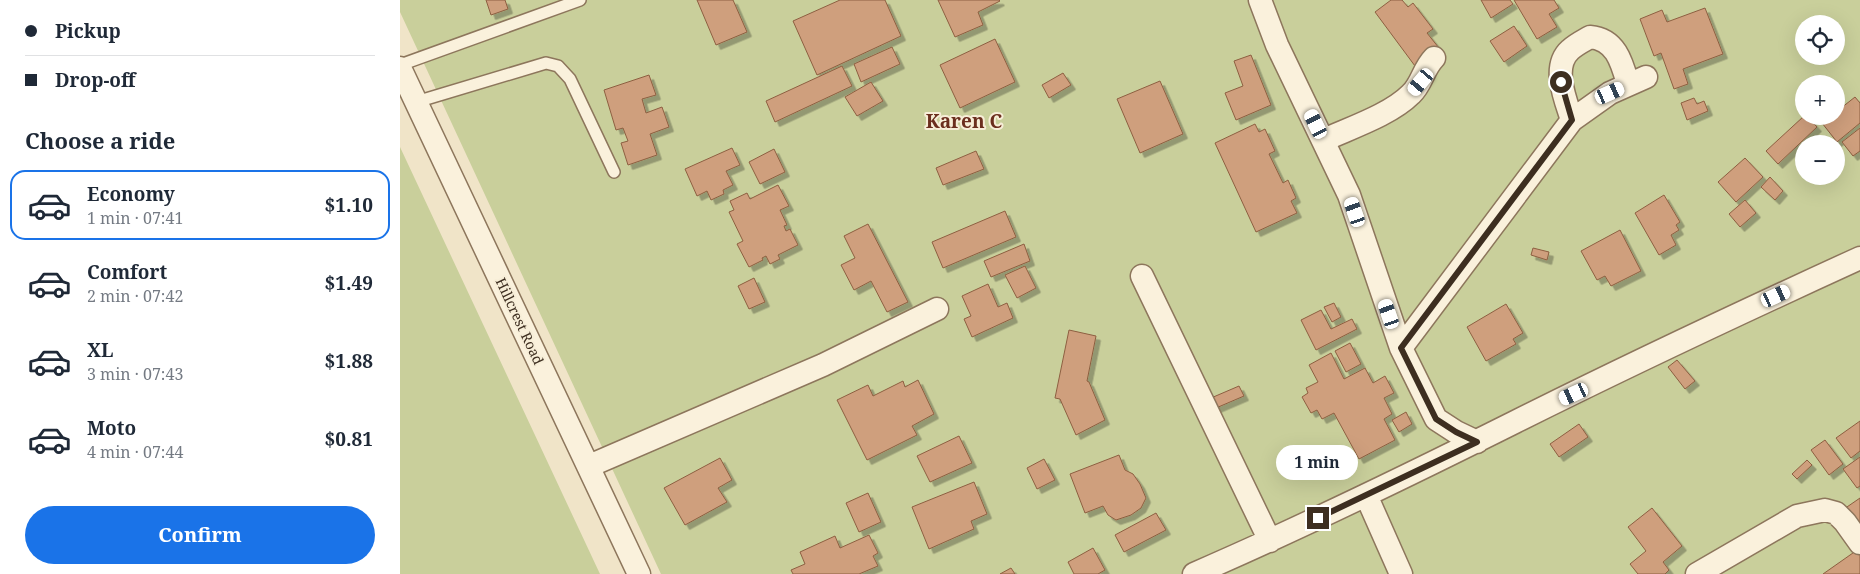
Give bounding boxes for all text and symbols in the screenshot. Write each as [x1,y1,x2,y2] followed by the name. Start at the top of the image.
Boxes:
[1795,15,1845,185] map controls
[1795,15,1845,65] button: locate
[55,18,121,44] text: Pickup
[1405,66,1436,98] car
[55,67,135,93] text: Drop-off
[1550,71,1572,93] route start
[1795,75,1845,125] button: +
[1593,80,1626,106] car
[1302,107,1329,141] car
[926,108,1002,134] district label: Karen C
[25,125,175,155] text: Choose a ride
[1795,135,1845,185] button: −
[87,181,175,207] text: Economy
[27,183,72,228] icon: car
[324,192,373,218] text: $1.10
[1343,195,1366,229] car
[87,207,183,229] text: 1 min · 07:41
[87,259,167,285] text: Comfort
[27,261,72,306] icon: car
[324,270,373,296] text: $1.49
[492,274,549,368] street label: Hillcrest Road
[1759,283,1792,309] car
[87,285,183,307] text: 2 min · 07:42
[1377,297,1400,331] car
[87,337,113,363] text: XL
[27,339,72,384] icon: car
[324,348,373,374] text: $1.88
[87,363,183,385] text: 3 min · 07:43
[1557,381,1590,407] car
[87,415,136,441] text: Moto
[27,417,72,462] icon: car
[324,426,373,452] text: $0.81
[87,441,183,463] text: 4 min · 07:44
[1277,446,1359,480] callout: 1 min
[1294,451,1340,473] text: 1 min
[25,506,375,564] button: Confirm
[1307,507,1329,529] route end

